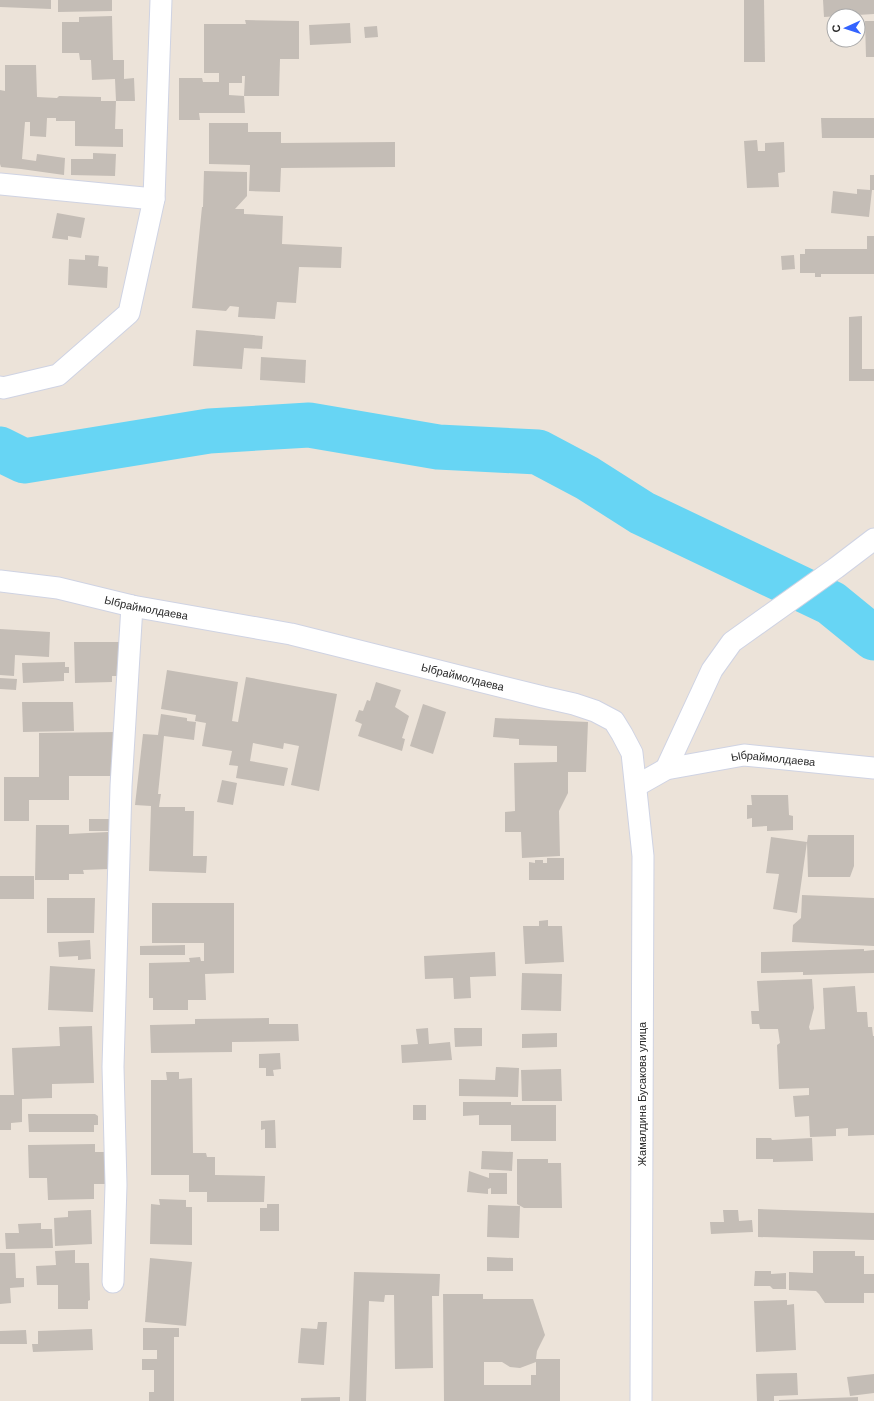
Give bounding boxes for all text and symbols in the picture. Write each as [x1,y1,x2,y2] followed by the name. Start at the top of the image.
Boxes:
[826,8,866,48] north arrow
[830,24,842,33] text: С
[103,594,190,622] street label: Ыбраймолдаева
[420,661,506,693] street label: Ыбраймолдаева
[730,749,817,768] street label: Ыбраймолдаева
[636,1021,648,1166] street label: Жамалдина Бусакова улица

